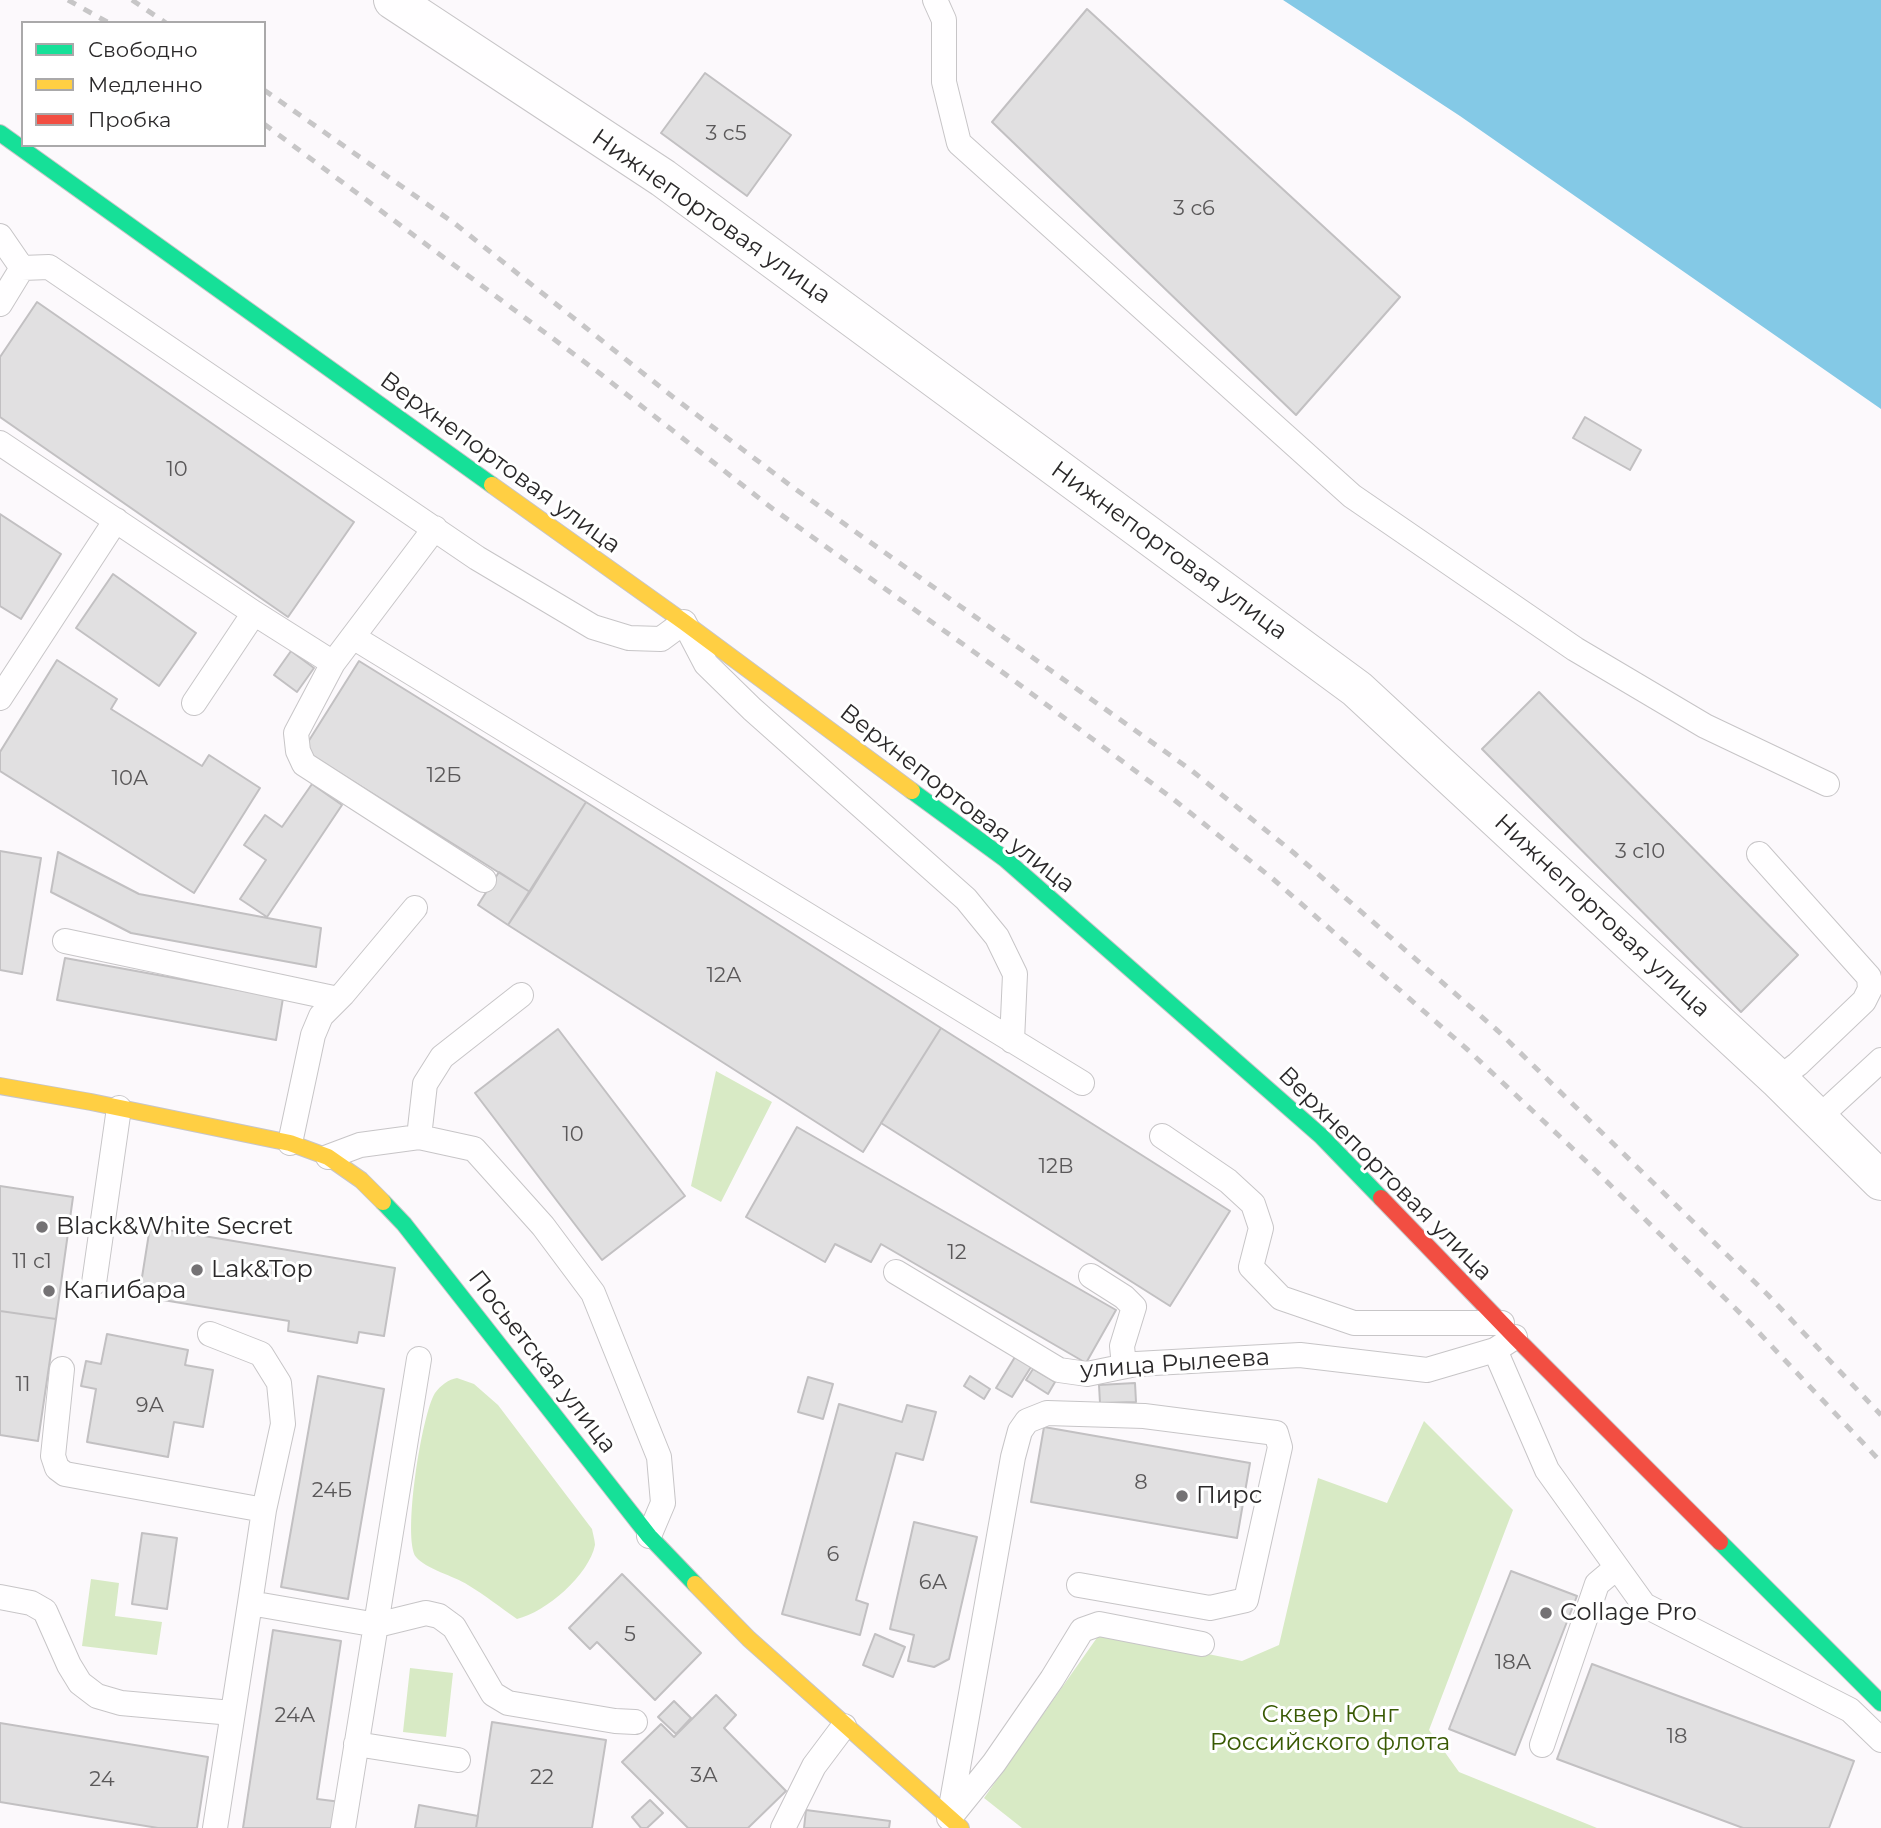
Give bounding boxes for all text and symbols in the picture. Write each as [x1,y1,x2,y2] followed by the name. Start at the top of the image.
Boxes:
[21,21,266,147] legend
[88,37,198,62] text: Свободно
[88,72,203,97] text: Медленно
[88,107,171,132] text: Пробка
[705,121,747,147] house number: 3 с5
[586,124,836,310] street label: Нижнепортовая улица
[1173,196,1215,222] house number: 3 с6
[374,366,626,560] street label: Верхнепортовая улица
[1045,456,1293,646] street label: Нижнепортовая улица
[166,457,188,483] house number: 10
[834,698,1080,900] street label: Верхнепортовая улица
[427,763,461,789] house number: 12Б
[112,766,148,792] house number: 10А
[1488,808,1716,1024] street label: Нижнепортовая улица
[1615,839,1665,865] house number: 3 с10
[706,963,742,989] house number: 12А
[1272,1061,1498,1287] street label: Верхнепортовая улица
[562,1122,584,1148] house number: 10
[1038,1154,1074,1180] house number: 12В
[56,1213,293,1241] place label: Black&White Secret
[34,1219,50,1235] marker: Black&White Secret
[947,1240,967,1266] house number: 12
[12,1249,52,1275] house number: 11 с1
[211,1256,313,1284] place label: Lak&Top
[189,1262,205,1278] marker: Lak&Top
[462,1265,622,1459] street label: Посьетская улица
[63,1277,186,1305] place label: Капибара
[41,1283,57,1299] marker: Капибара
[1079,1343,1271,1385] street label: улица Рылеева
[15,1372,31,1398] house number: 11
[136,1393,164,1419] house number: 9А
[1134,1470,1148,1496] house number: 8
[312,1478,352,1504] house number: 24Б
[1196,1482,1262,1510] place label: Пирс
[1174,1488,1190,1504] marker: Пирс
[827,1542,839,1568] house number: 6
[919,1570,947,1596] house number: 6А
[1560,1599,1697,1627] place label: Collage Pro
[1538,1605,1554,1621] marker: Collage Pro
[624,1622,636,1648] house number: 5
[1495,1650,1531,1676] house number: 18А
[1210,1701,1450,1757] park label: Сквер Юнг Российского флота
[275,1703,315,1729] house number: 24А
[1667,1724,1687,1750] house number: 18
[690,1763,718,1789] house number: 3А
[530,1765,554,1791] house number: 22
[89,1767,115,1793] house number: 24

